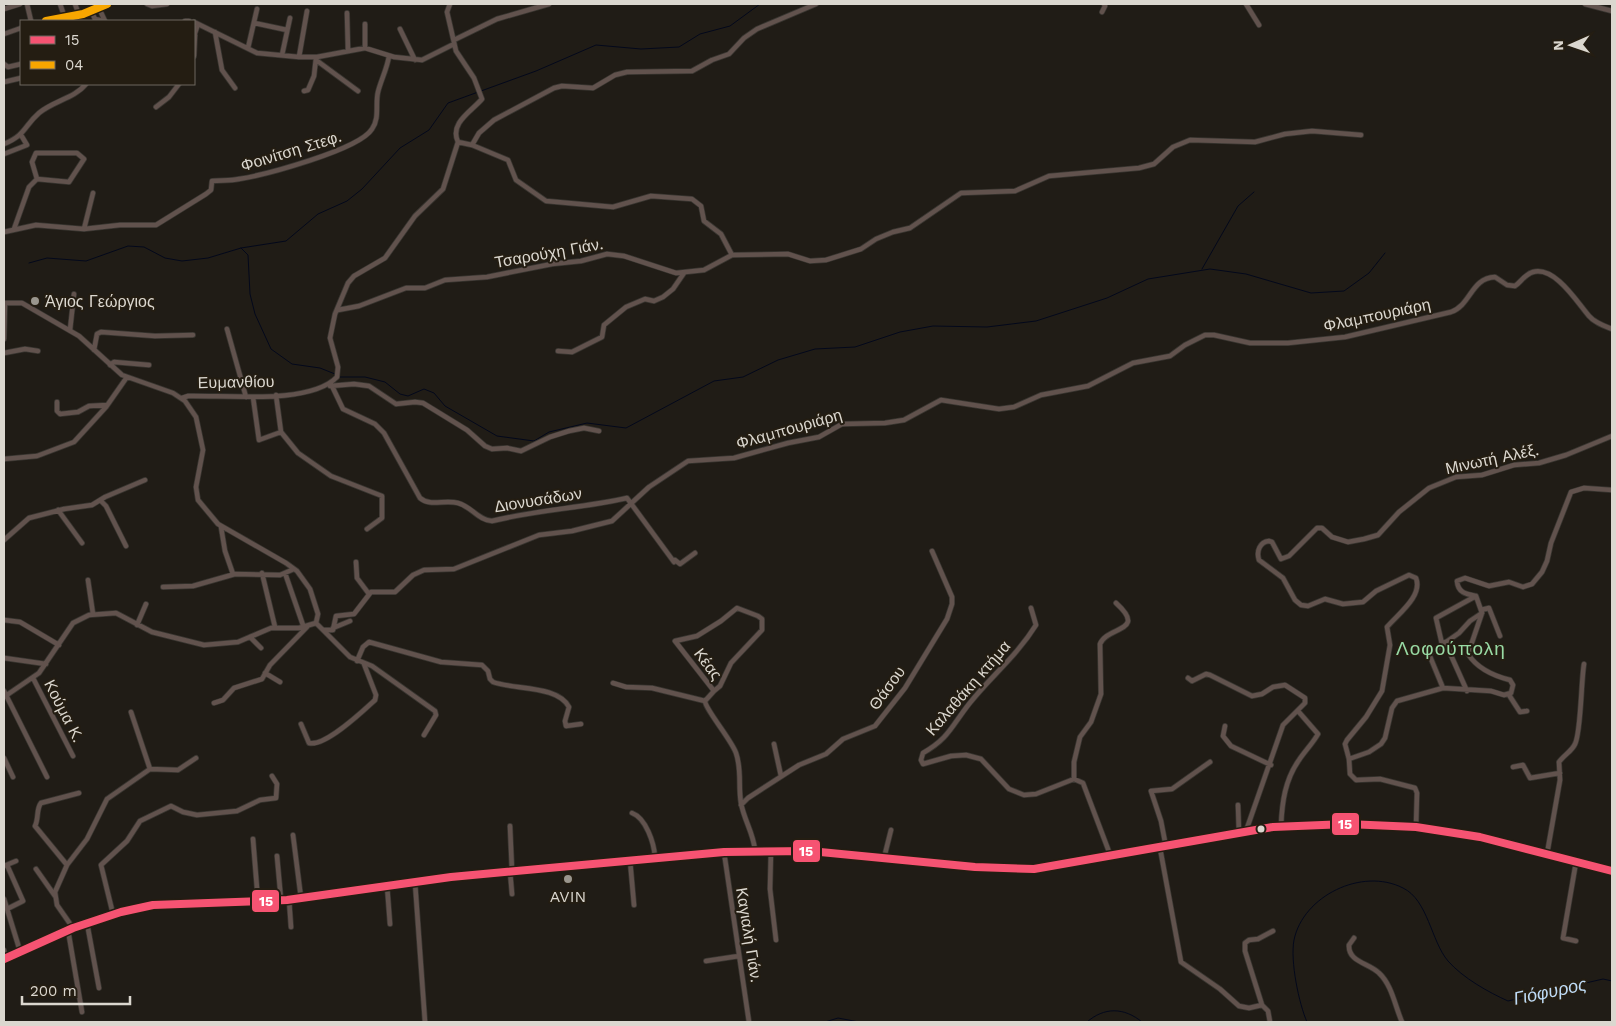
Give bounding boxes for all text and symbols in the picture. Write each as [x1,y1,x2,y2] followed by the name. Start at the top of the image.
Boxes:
[20,20,195,85] legend
[1546,20,1596,70] north arrow
[65,31,80,49] text: 15
[1550,40,1566,51] text: N
[65,56,84,74] text: 04
[238,127,344,175] street label: Φοινίτση Στεφ.
[493,234,605,272] street label: Τσαρούχη Γιάν.
[45,292,155,311] place label: Άγιος Γεώργιος
[1322,294,1432,336] street label: Φλαμπουριάρη
[29,295,41,307] marker: Άγιος Γεώργιος
[197,372,275,392] street label: Ευμανθίου
[734,405,844,453] street label: Φλαμπουριάρη
[1444,440,1540,478] street label: Μινωτή Αλέξ.
[493,484,583,516] street label: Διονυσάδων
[922,637,1014,739] street label: Καλαθάκη κτήμα
[1396,637,1506,660] district label: Λοφούπολη
[690,644,726,684] street label: Κέας
[865,663,909,713] street label: Θάσου
[40,677,88,745] street label: Κούμα Κ.
[1331,812,1360,836] line badge: 15
[1338,816,1352,832] text: 15
[1256,824,1266,834] unlabelled marker
[792,839,821,863] line badge: 15
[799,843,813,859] text: 15
[562,873,574,885] marker: AVIN
[732,886,766,984] street label: Καγιαλή Γιάν.
[550,887,586,906] place label: AVIN
[251,889,280,913] line badge: 15
[259,893,273,909] text: 15
[1512,973,1589,1009] water label: Γιόφυρος
[22,974,130,1006] scale bar
[30,982,77,1000] text: 200 m

